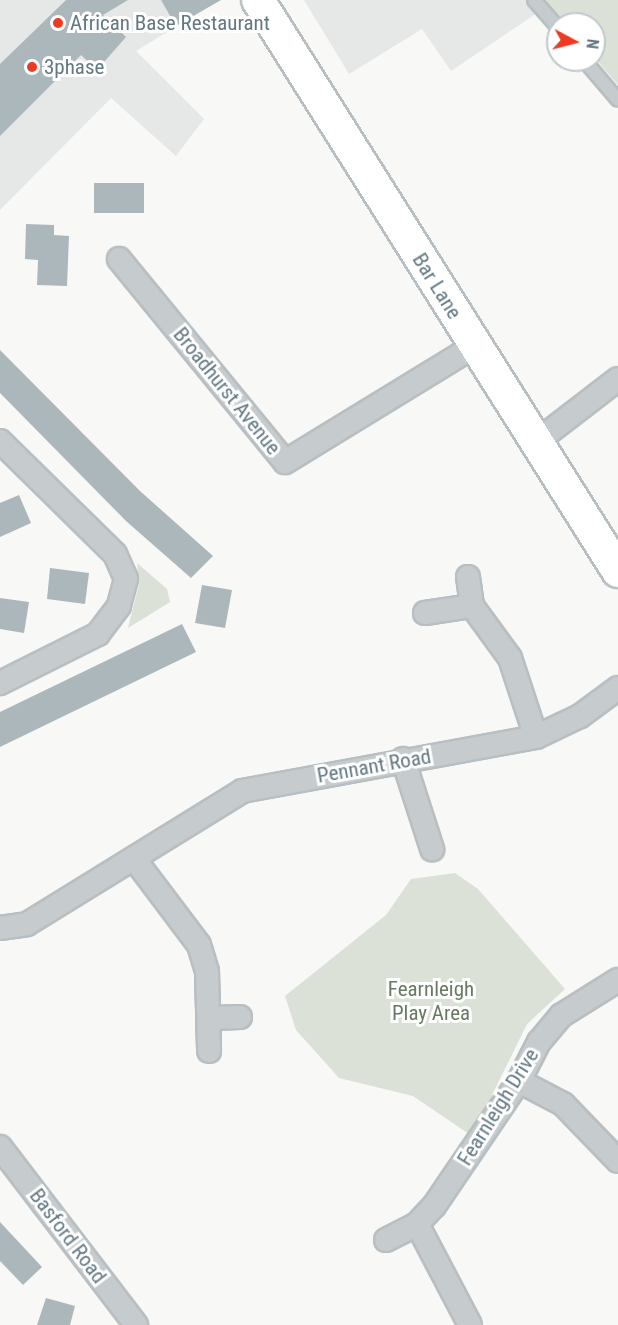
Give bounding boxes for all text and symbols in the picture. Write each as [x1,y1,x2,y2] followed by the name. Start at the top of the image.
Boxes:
[70,10,270,36] place label: African Base Restaurant
[546,12,606,72] north arrow
[51,16,65,30] marker: African Base Restaurant
[582,38,602,50] text: N
[44,54,104,80] place label: 3phase
[25,60,39,74] marker: 3phase
[407,248,467,324] street label: Bar Lane
[168,322,286,460] street label: Broadhurst Avenue
[315,744,433,788] street label: Pennant Road
[388,976,474,1026] park label: Fearnleigh Play Area
[452,1044,544,1170] street label: Fearnleigh Drive
[24,1184,112,1288] street label: Basford Road

